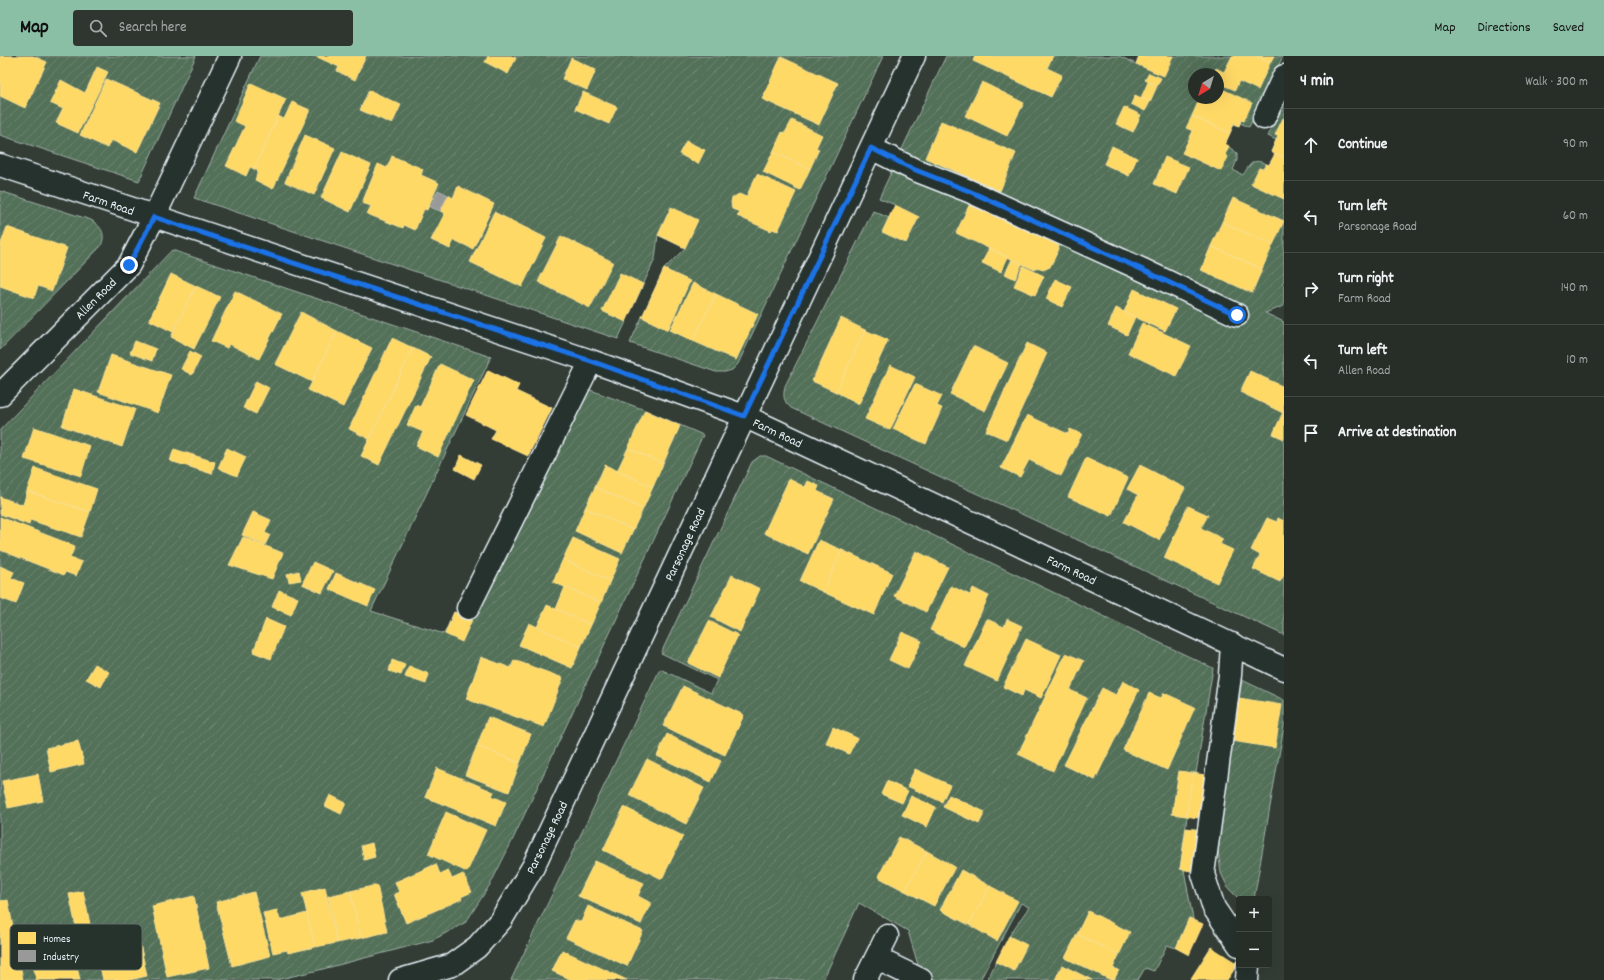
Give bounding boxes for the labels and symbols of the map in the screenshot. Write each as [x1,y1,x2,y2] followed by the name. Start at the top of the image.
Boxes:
[1188,68,1224,104] north arrow
[80,187,136,222] street label: Farm Road
[120,256,138,274] route end
[72,275,122,325] street label: Allen Road
[1228,306,1246,324] route start
[749,414,805,454] street label: Farm Road
[661,505,712,585] street label: Parsonage Road
[1043,551,1099,591] street label: Farm Road
[522,798,574,878] street label: Parsonage Road
[10,924,142,970] legend
[43,932,71,948] text: Homes
[43,950,79,966] text: Industry

